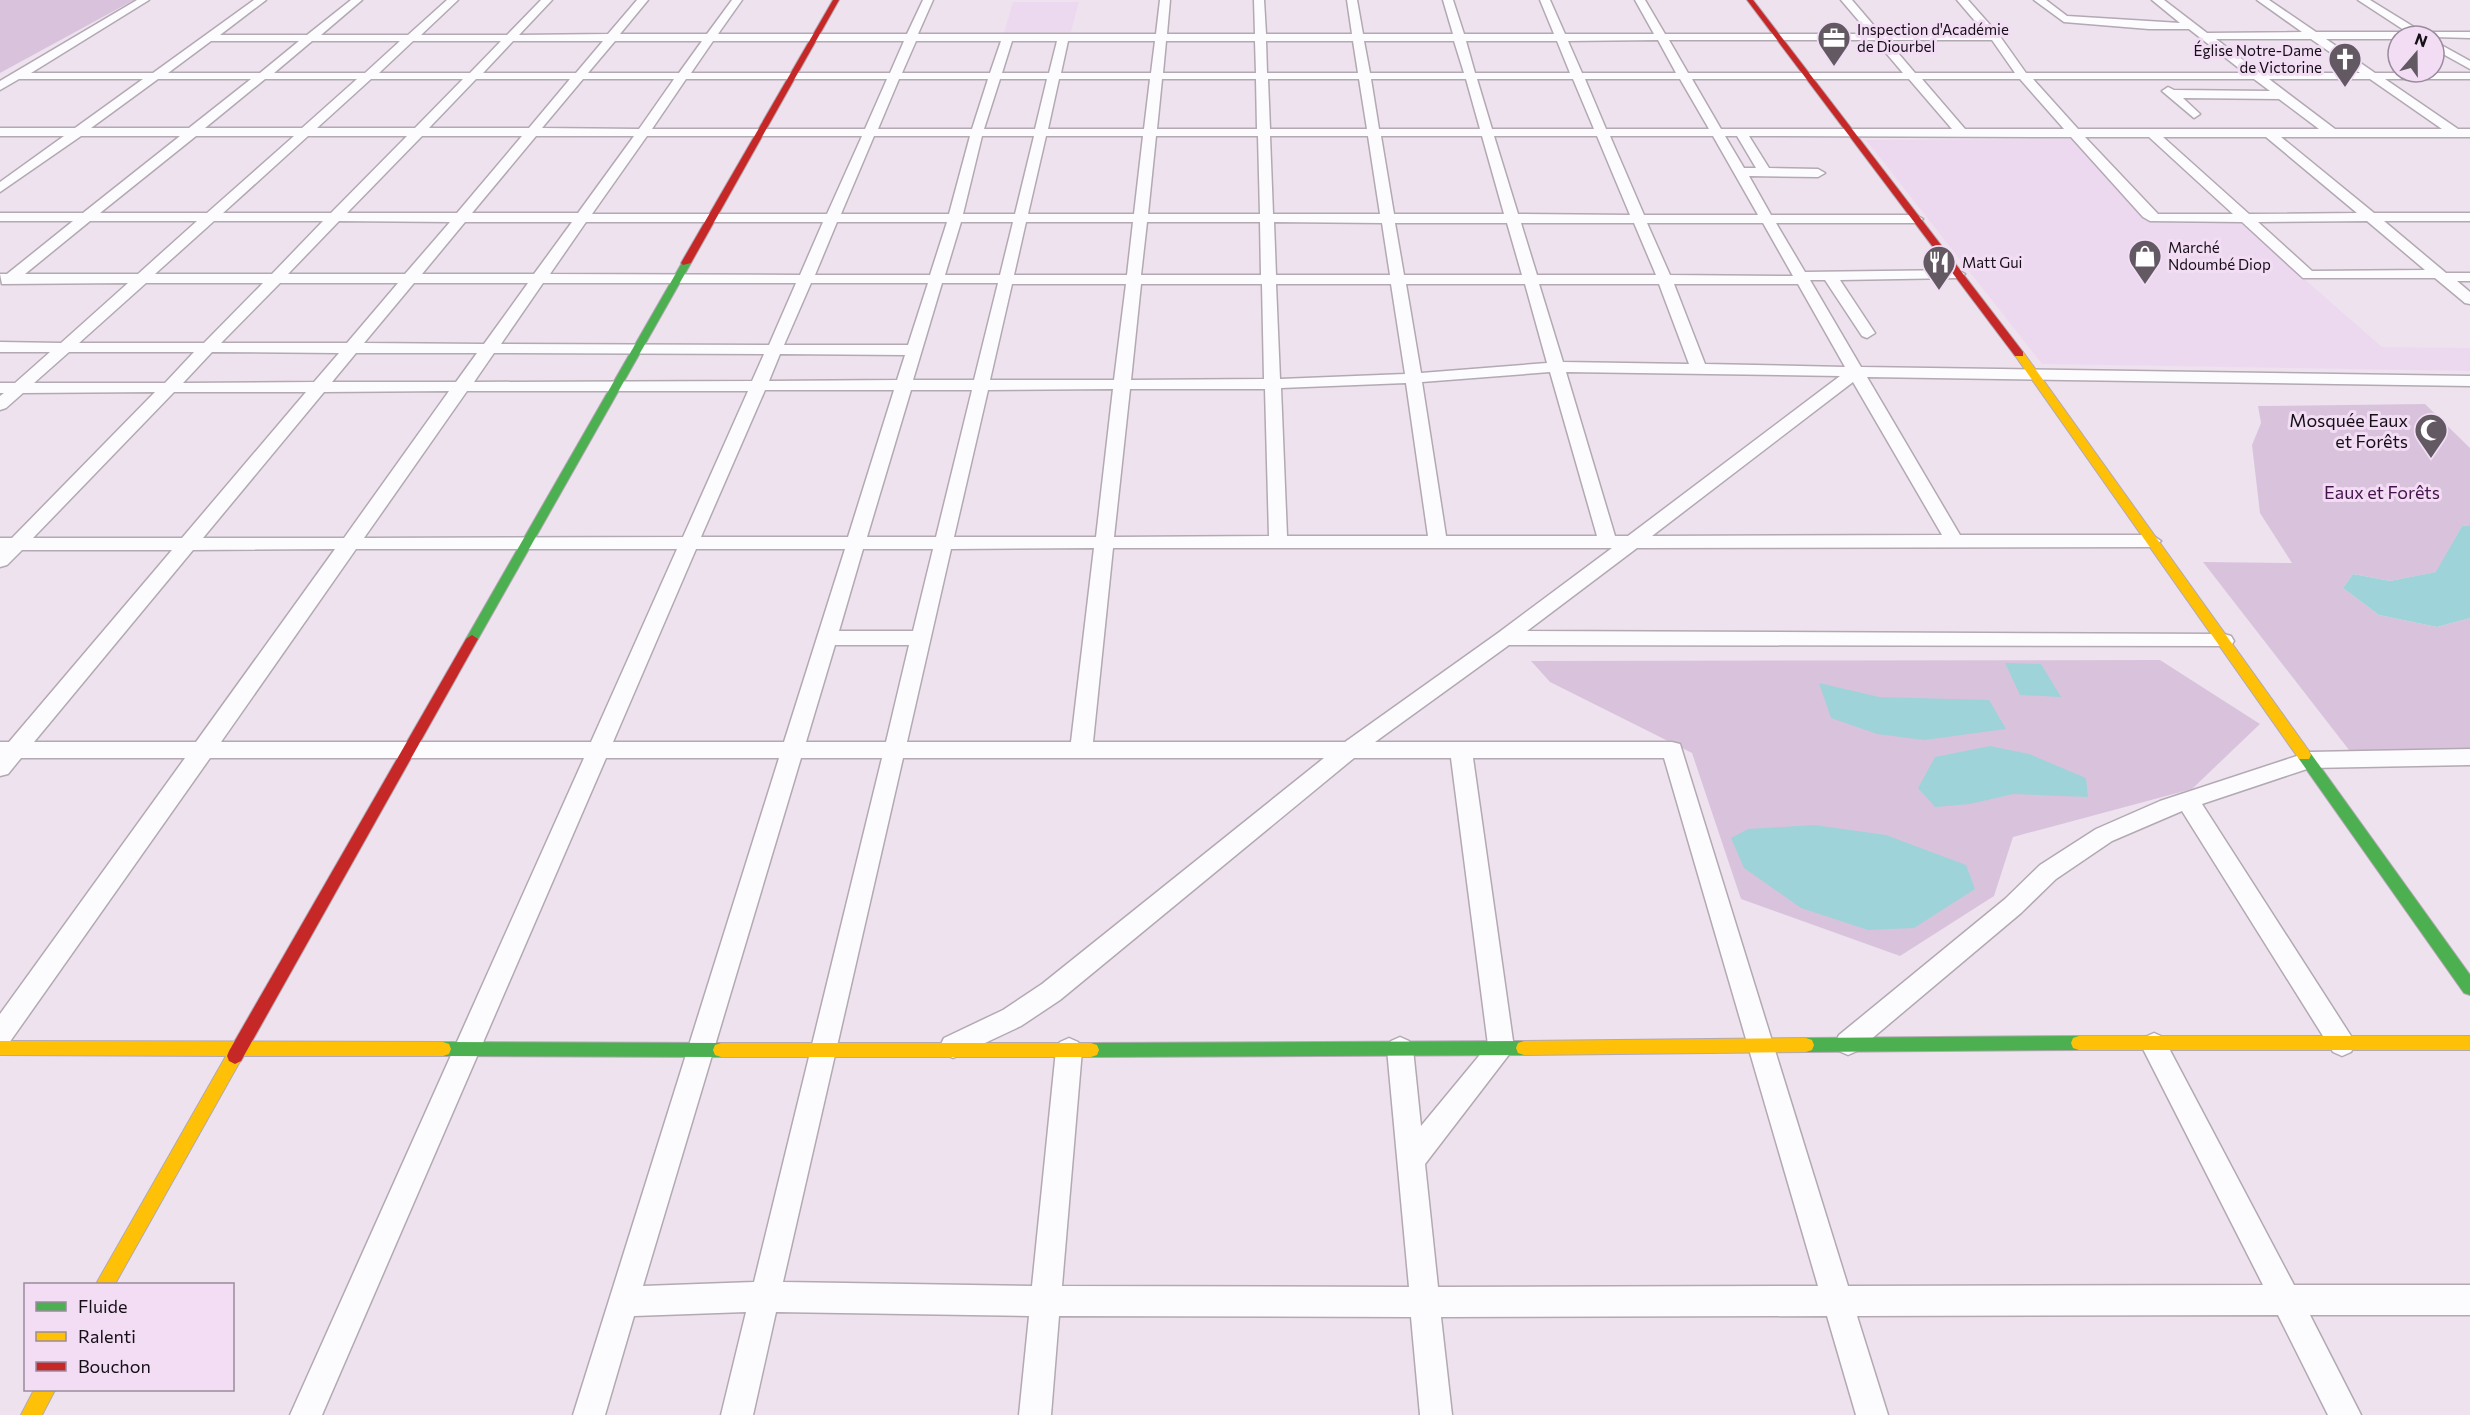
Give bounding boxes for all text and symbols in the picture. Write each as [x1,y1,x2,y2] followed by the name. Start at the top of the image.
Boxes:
[1816,20,1852,67] office icon: Inspection d'Académie de Diourbel
[1857,20,2009,55] place label: Inspection d'Académie de Diourbel
[2386,24,2446,84] north arrow
[2412,28,2430,50] text: N
[2194,40,2322,76] place label: Église Notre-Dame de Victorine
[2327,41,2363,88] church icon: Église Notre-Dame de Victorine
[2127,238,2163,285] shop icon: Marché Ndoumbé Diop
[2168,238,2271,273] place label: Marché Ndoumbé Diop
[1921,244,1957,291] restaurant icon: Matt Gui
[1962,253,2022,271] place label: Matt Gui
[2289,409,2408,452] place label: Mosquée Eaux et Forêts
[2413,412,2449,459] mosque icon: Mosquée Eaux et Forêts
[2324,481,2440,503] park label: Eaux et Forêts
[24,1283,234,1391] legend
[78,1295,127,1317] text: Fluide
[78,1325,136,1347] text: Ralenti
[78,1355,151,1377] text: Bouchon

